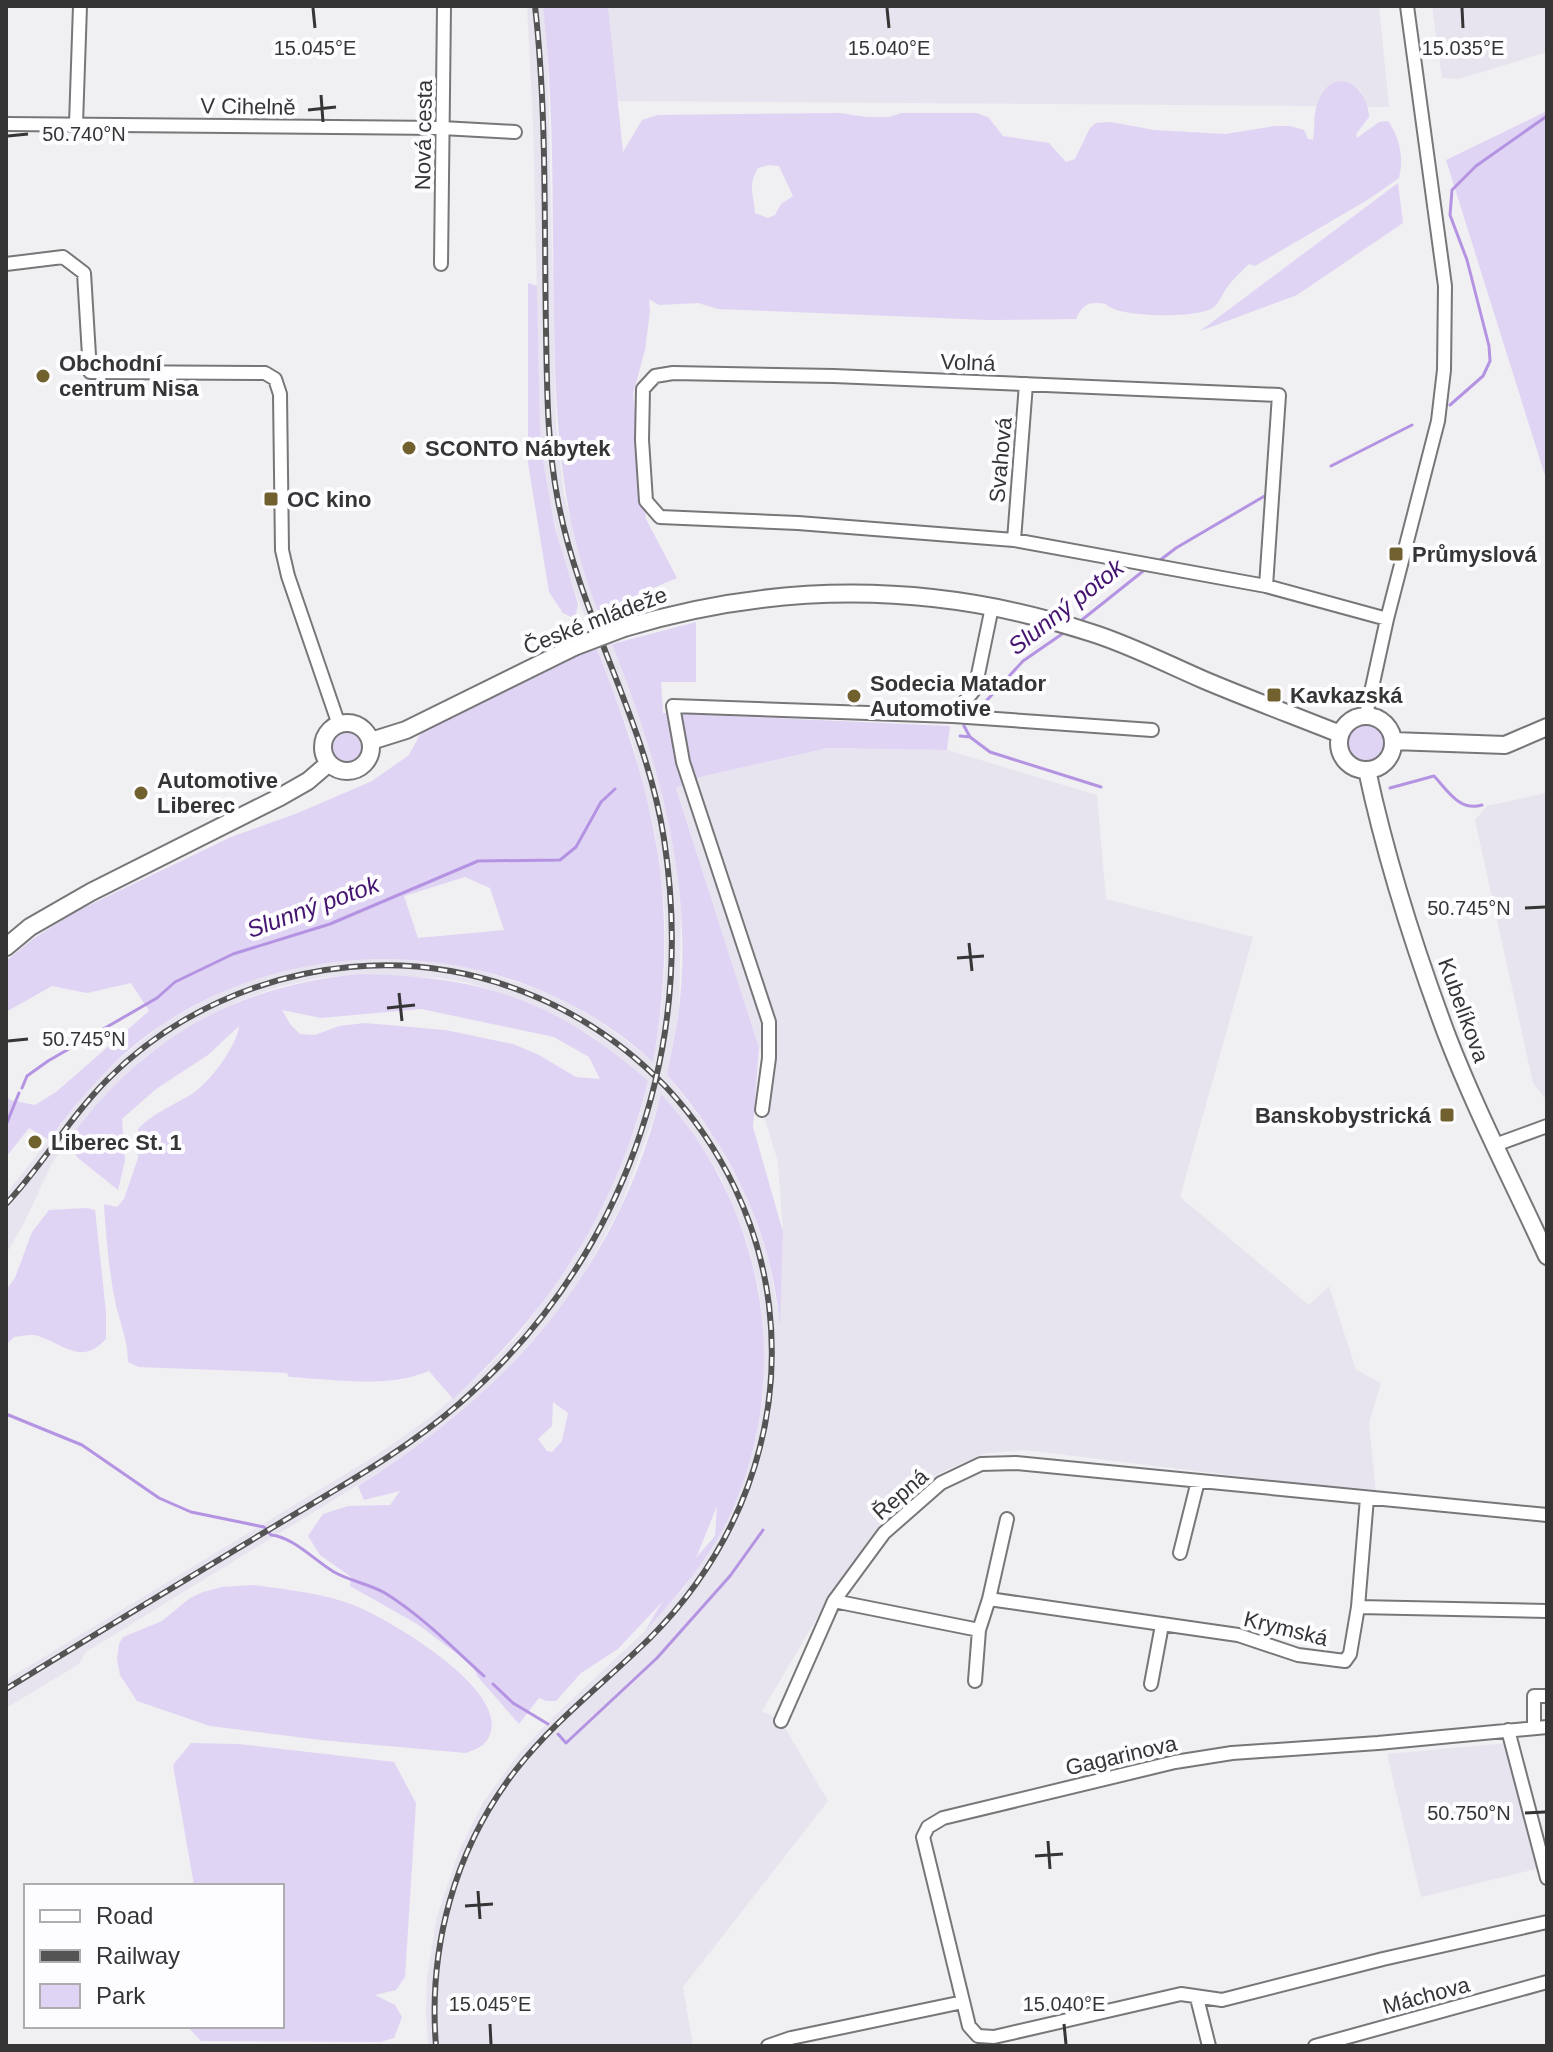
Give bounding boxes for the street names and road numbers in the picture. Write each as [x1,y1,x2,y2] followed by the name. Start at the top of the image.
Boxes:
[410,79,437,190] street label: Nová cesta
[200,93,296,120] street label: V Cihelně
[940,349,997,376] street label: Volná
[984,416,1017,504] street label: Svahová
[520,582,670,659] street label: České mládeže
[1433,955,1494,1066] street label: Kubelíkova
[868,1463,934,1525] street label: Řepná
[1241,1606,1331,1651] street label: Krymská
[1063,1730,1180,1780] street label: Gagarinova
[1380,1972,1473,2019] street label: Máchova

